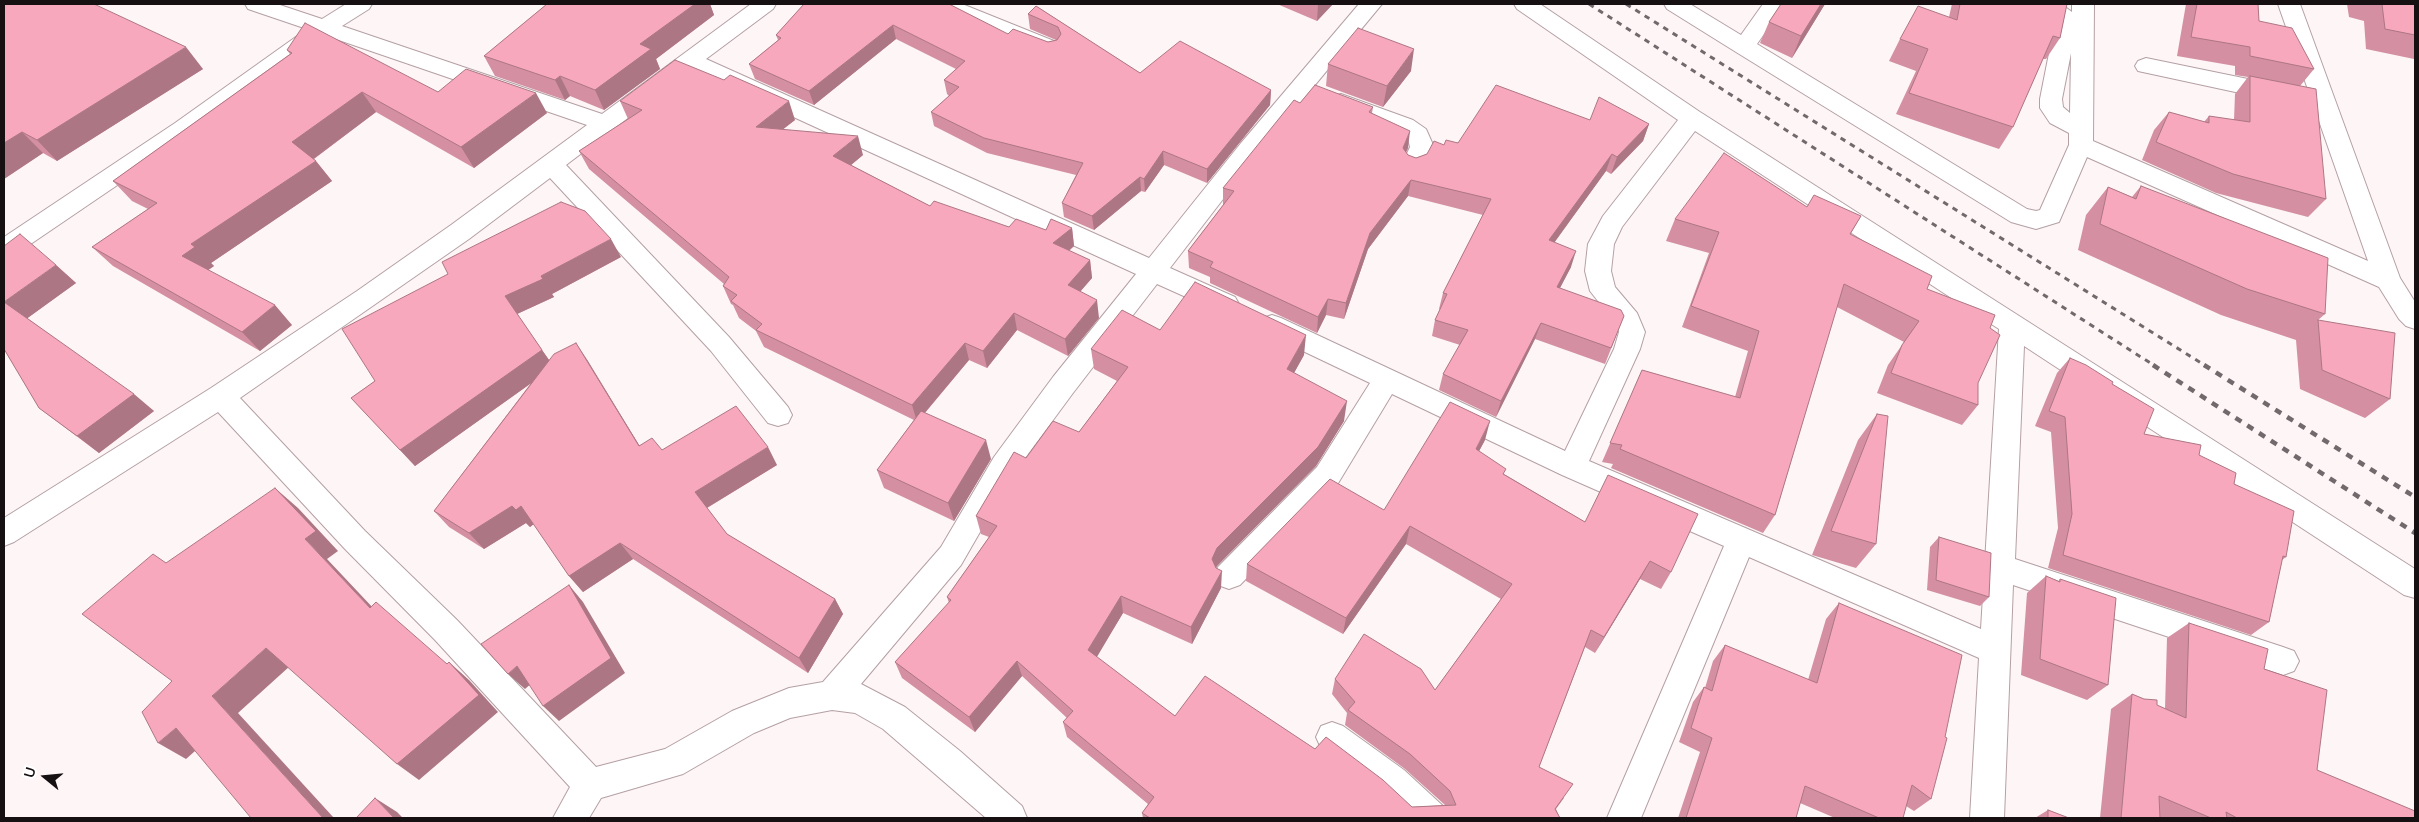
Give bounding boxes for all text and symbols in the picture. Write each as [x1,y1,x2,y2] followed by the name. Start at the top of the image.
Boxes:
[20,752,70,802] north arrow
[20,765,41,780] text: U

